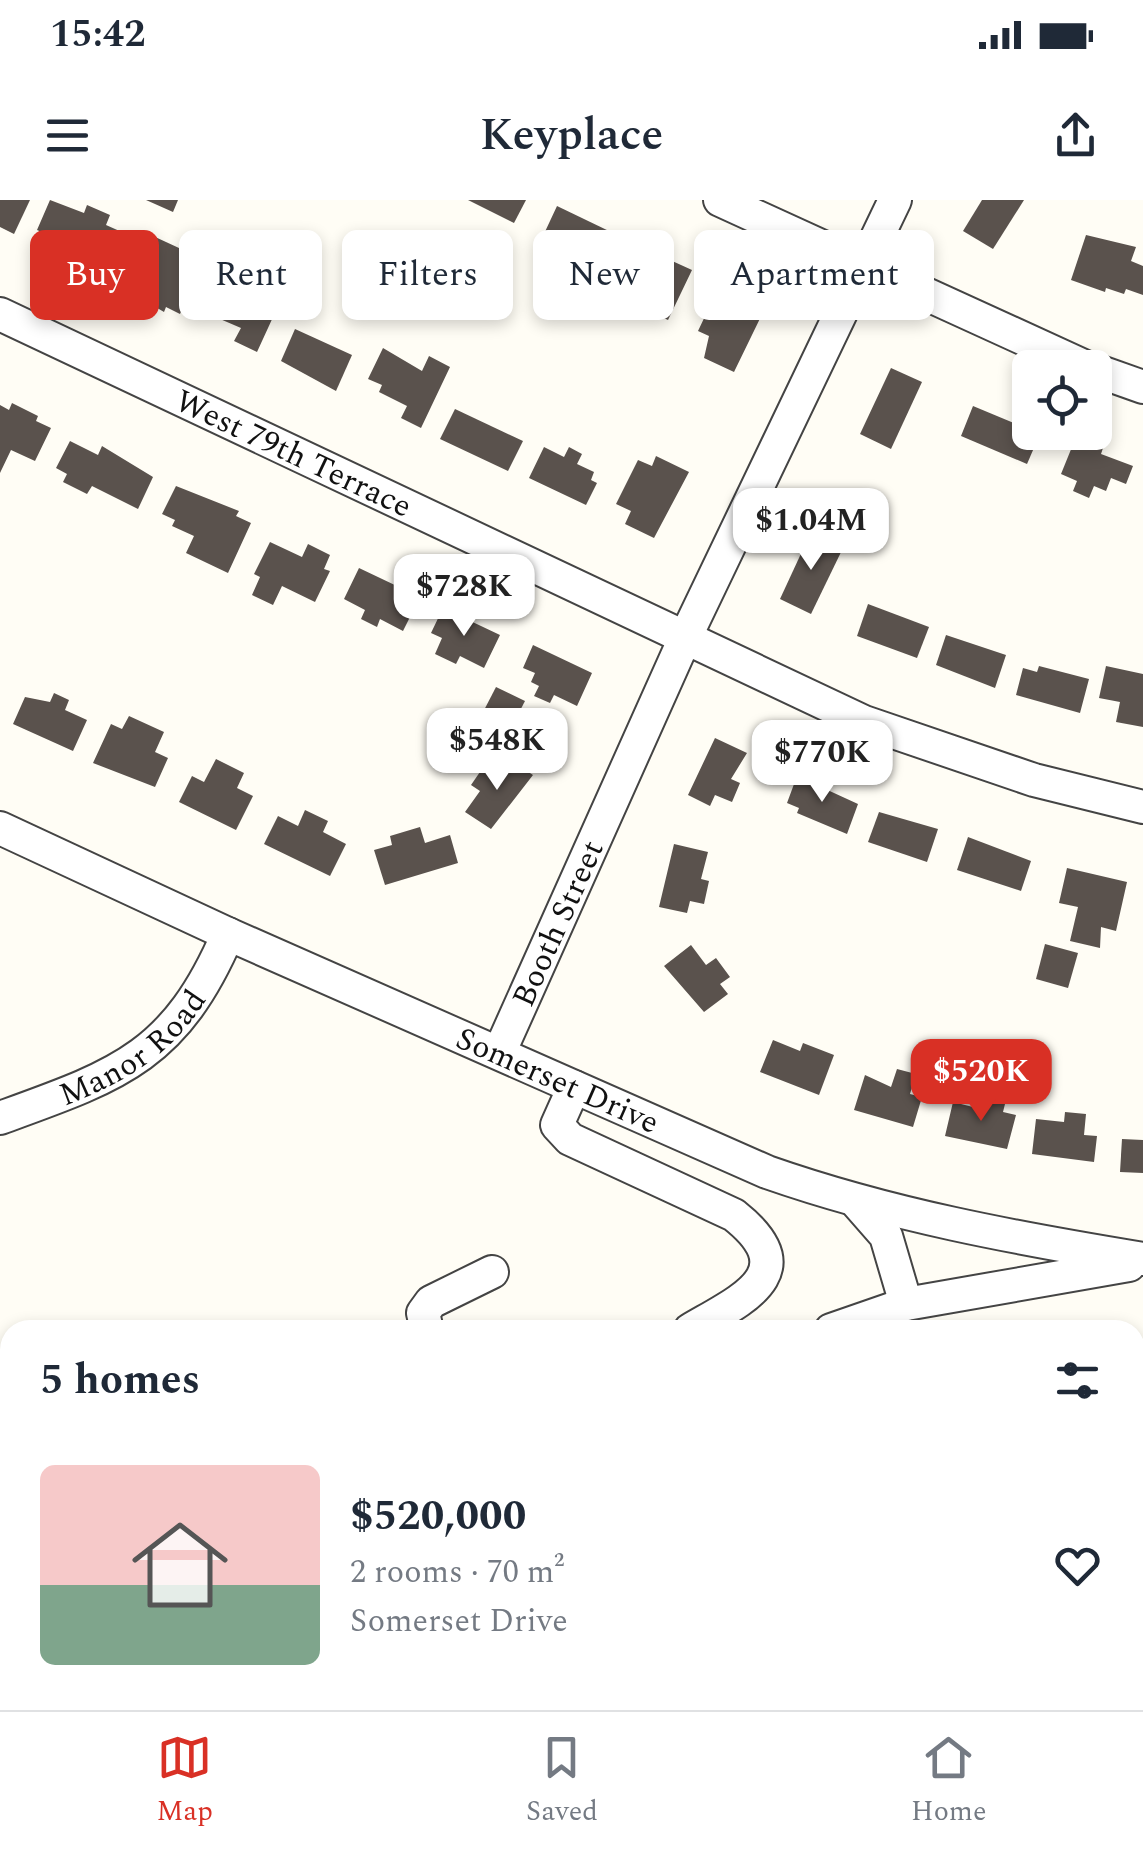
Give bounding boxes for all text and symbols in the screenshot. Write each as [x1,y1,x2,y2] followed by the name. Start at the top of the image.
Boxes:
[50,6,145,64] text: 15:42
[480,101,663,170] text: Keyplace
[40,108,95,163] icon: menu
[1048,108,1103,163] icon: share
[30,230,159,320] chip: Buy
[179,230,322,320] chip: Rent
[342,230,513,320] chip: Filters
[533,230,674,320] chip: New
[694,230,934,320] chip: Apartment
[1012,350,1112,450] map controls
[1012,350,1112,450] button: locate
[167,377,420,531] street label: West 79th Terrace
[730,488,892,573] pin: $1.04M
[755,496,867,545] text: $1.04M
[394,554,534,639] pin: $728K
[416,562,512,611] text: $728K
[427,708,567,793] pin: $548K
[449,716,545,765] text: $548K
[752,720,892,805] pin: $770K
[774,728,870,777] text: $770K
[500,833,617,1015] street label: Booth Street
[52,980,219,1120] street label: Manor Road
[448,1015,667,1147] street label: Somerset Drive
[911,1039,1051,1124] pin: $520K
[933,1047,1029,1096] text: $520K
[40,1349,200,1412] text: 5 homes
[1050,1353,1105,1408] icon: filters
[350,1485,526,1548] text: $520,000
[120,1505,240,1625] icon: home
[1050,1538,1105,1593] icon: heart
[350,1548,564,1597] text: 2 rooms · 70 m²
[350,1597,568,1646] text: Somerset Drive
[157,1730,213,1833] tab: Map
[526,1730,598,1833] tab: Saved
[911,1730,986,1833] tab: Home

